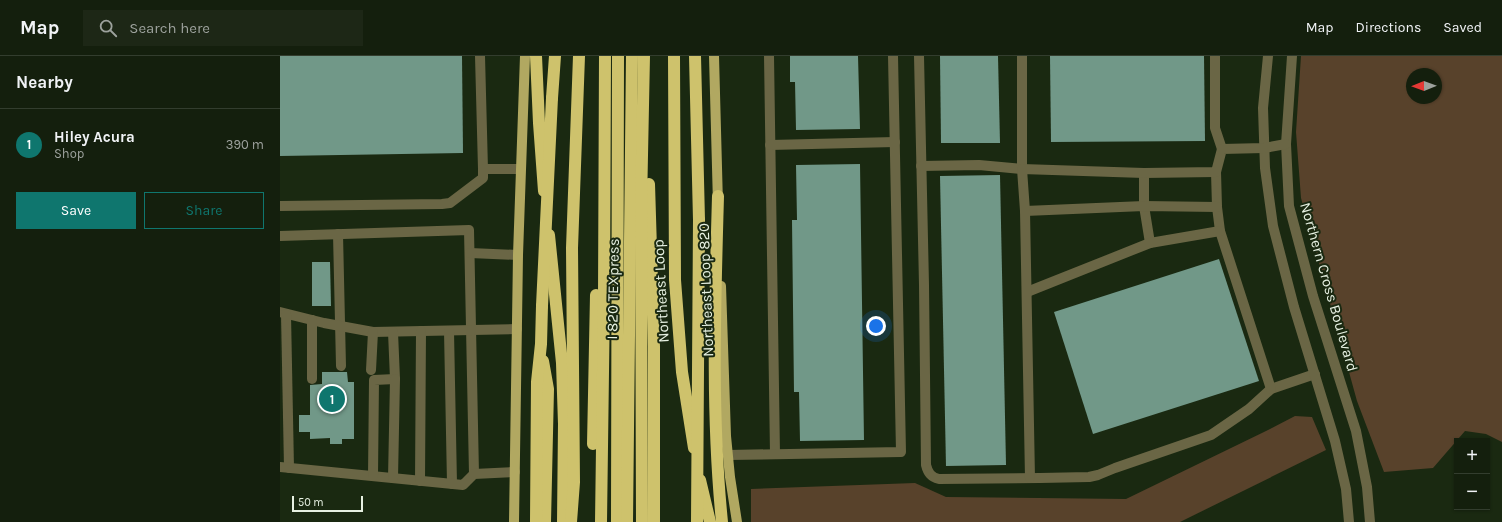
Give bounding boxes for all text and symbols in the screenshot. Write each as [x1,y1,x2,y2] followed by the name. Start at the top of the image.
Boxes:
[83,10,363,46] search box
[20,17,59,39] text: Map
[97,17,119,39] icon: search
[129,19,210,37] text: Search here
[1306,19,1334,36] text: Map
[1356,19,1421,36] text: Directions
[1443,19,1482,36] text: Saved
[1406,68,1442,104] north arrow
[16,72,73,92] text: Nearby
[54,128,135,146] text: Hiley Acura
[27,137,31,152] text: 1
[226,137,264,152] text: 390 m
[54,146,84,161] text: Shop
[16,192,136,229] button: Save
[144,192,264,229] button: Share
[1296,200,1362,374] street label: Northern Cross Boulevard
[695,223,717,357] street label: Northeast Loop 820
[603,238,623,340] street label: I 820 TEXpress
[649,239,673,343] street label: Northeast Loop
[866,316,886,336] your location
[319,384,345,414] pin: 1
[1454,438,1490,510] map controls
[1454,438,1490,474] button: +
[1454,474,1490,510] button: −
[292,494,363,513] scale bar
[298,496,324,509] text: 50 m

